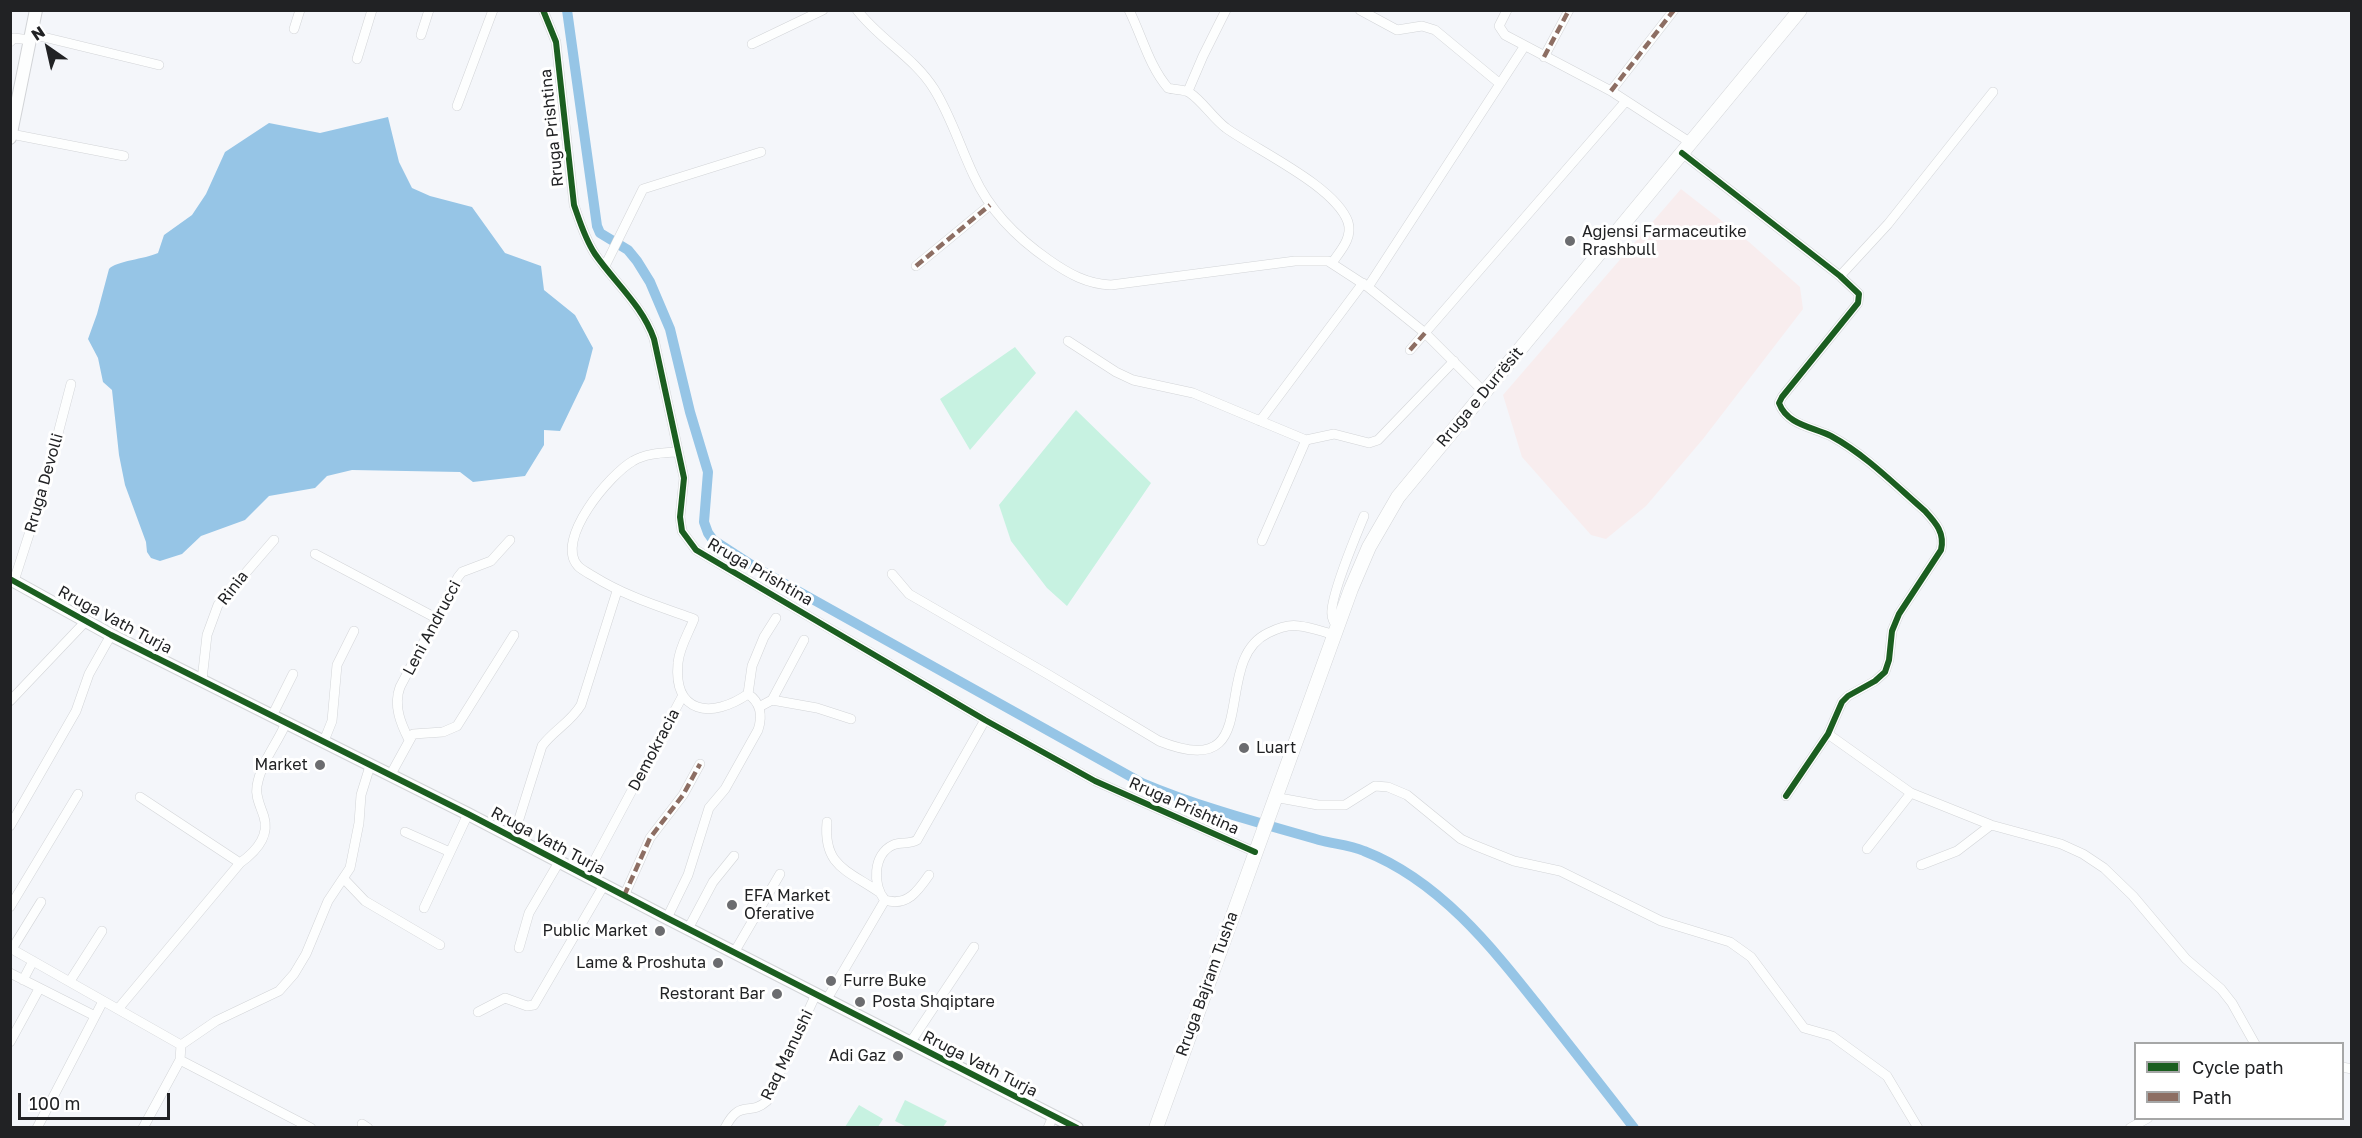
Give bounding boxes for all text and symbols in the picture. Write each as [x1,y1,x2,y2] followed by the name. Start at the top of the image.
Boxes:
[18,18,78,78] north arrow
[27,21,49,45] text: N
[536,68,568,188] street label: Rruga Prishtina
[1582,222,1747,260] place label: Agjensi Farmaceutike Rrashbull
[1563,234,1577,248] marker: Agjensi Farmaceutike Rrashbull
[1433,343,1527,451] street label: Rruga e Durrësit
[21,431,67,535] street label: Rruga Devolli
[704,534,816,610] street label: Rruga Prishtina
[214,567,252,609] street label: Rinia
[399,577,465,679] street label: Leni Andrucci
[55,582,175,658] street label: Rruga Vath Turja
[624,706,684,794] street label: Demokracia
[1256,738,1296,758] place label: Luart
[1237,741,1251,755] marker: Luart
[255,755,308,775] place label: Market
[313,758,327,772] marker: Market
[1126,773,1242,839] street label: Rruga Prishtina
[488,803,608,879] street label: Rruga Vath Turja
[744,886,830,924] place label: EFA Market Oferative
[725,898,739,912] marker: EFA Market Oferative
[1172,909,1242,1059] street label: Rruga Bajram Tusha
[542,921,648,941] place label: Public Market
[653,924,667,938] marker: Public Market
[576,953,706,973] place label: Lame & Proshuta
[711,956,725,970] marker: Lame & Proshuta
[843,971,926,991] place label: Furre Buke
[824,974,838,988] marker: Furre Buke
[659,984,765,1004] place label: Restorant Bar
[770,987,784,1001] marker: Restorant Bar
[872,992,995,1012] place label: Posta Shqiptare
[853,995,867,1009] marker: Posta Shqiptare
[757,1007,817,1103] street label: Raq Manushi
[919,1027,1041,1101] street label: Rruga Vath Turja
[2134,1042,2344,1120] legend
[829,1046,886,1066] place label: Adi Gaz
[891,1049,905,1063] marker: Adi Gaz
[2192,1056,2284,1078] text: Cycle path
[21,1081,172,1119] scale bar
[2192,1086,2232,1108] text: Path
[29,1092,80,1114] text: 100 m

